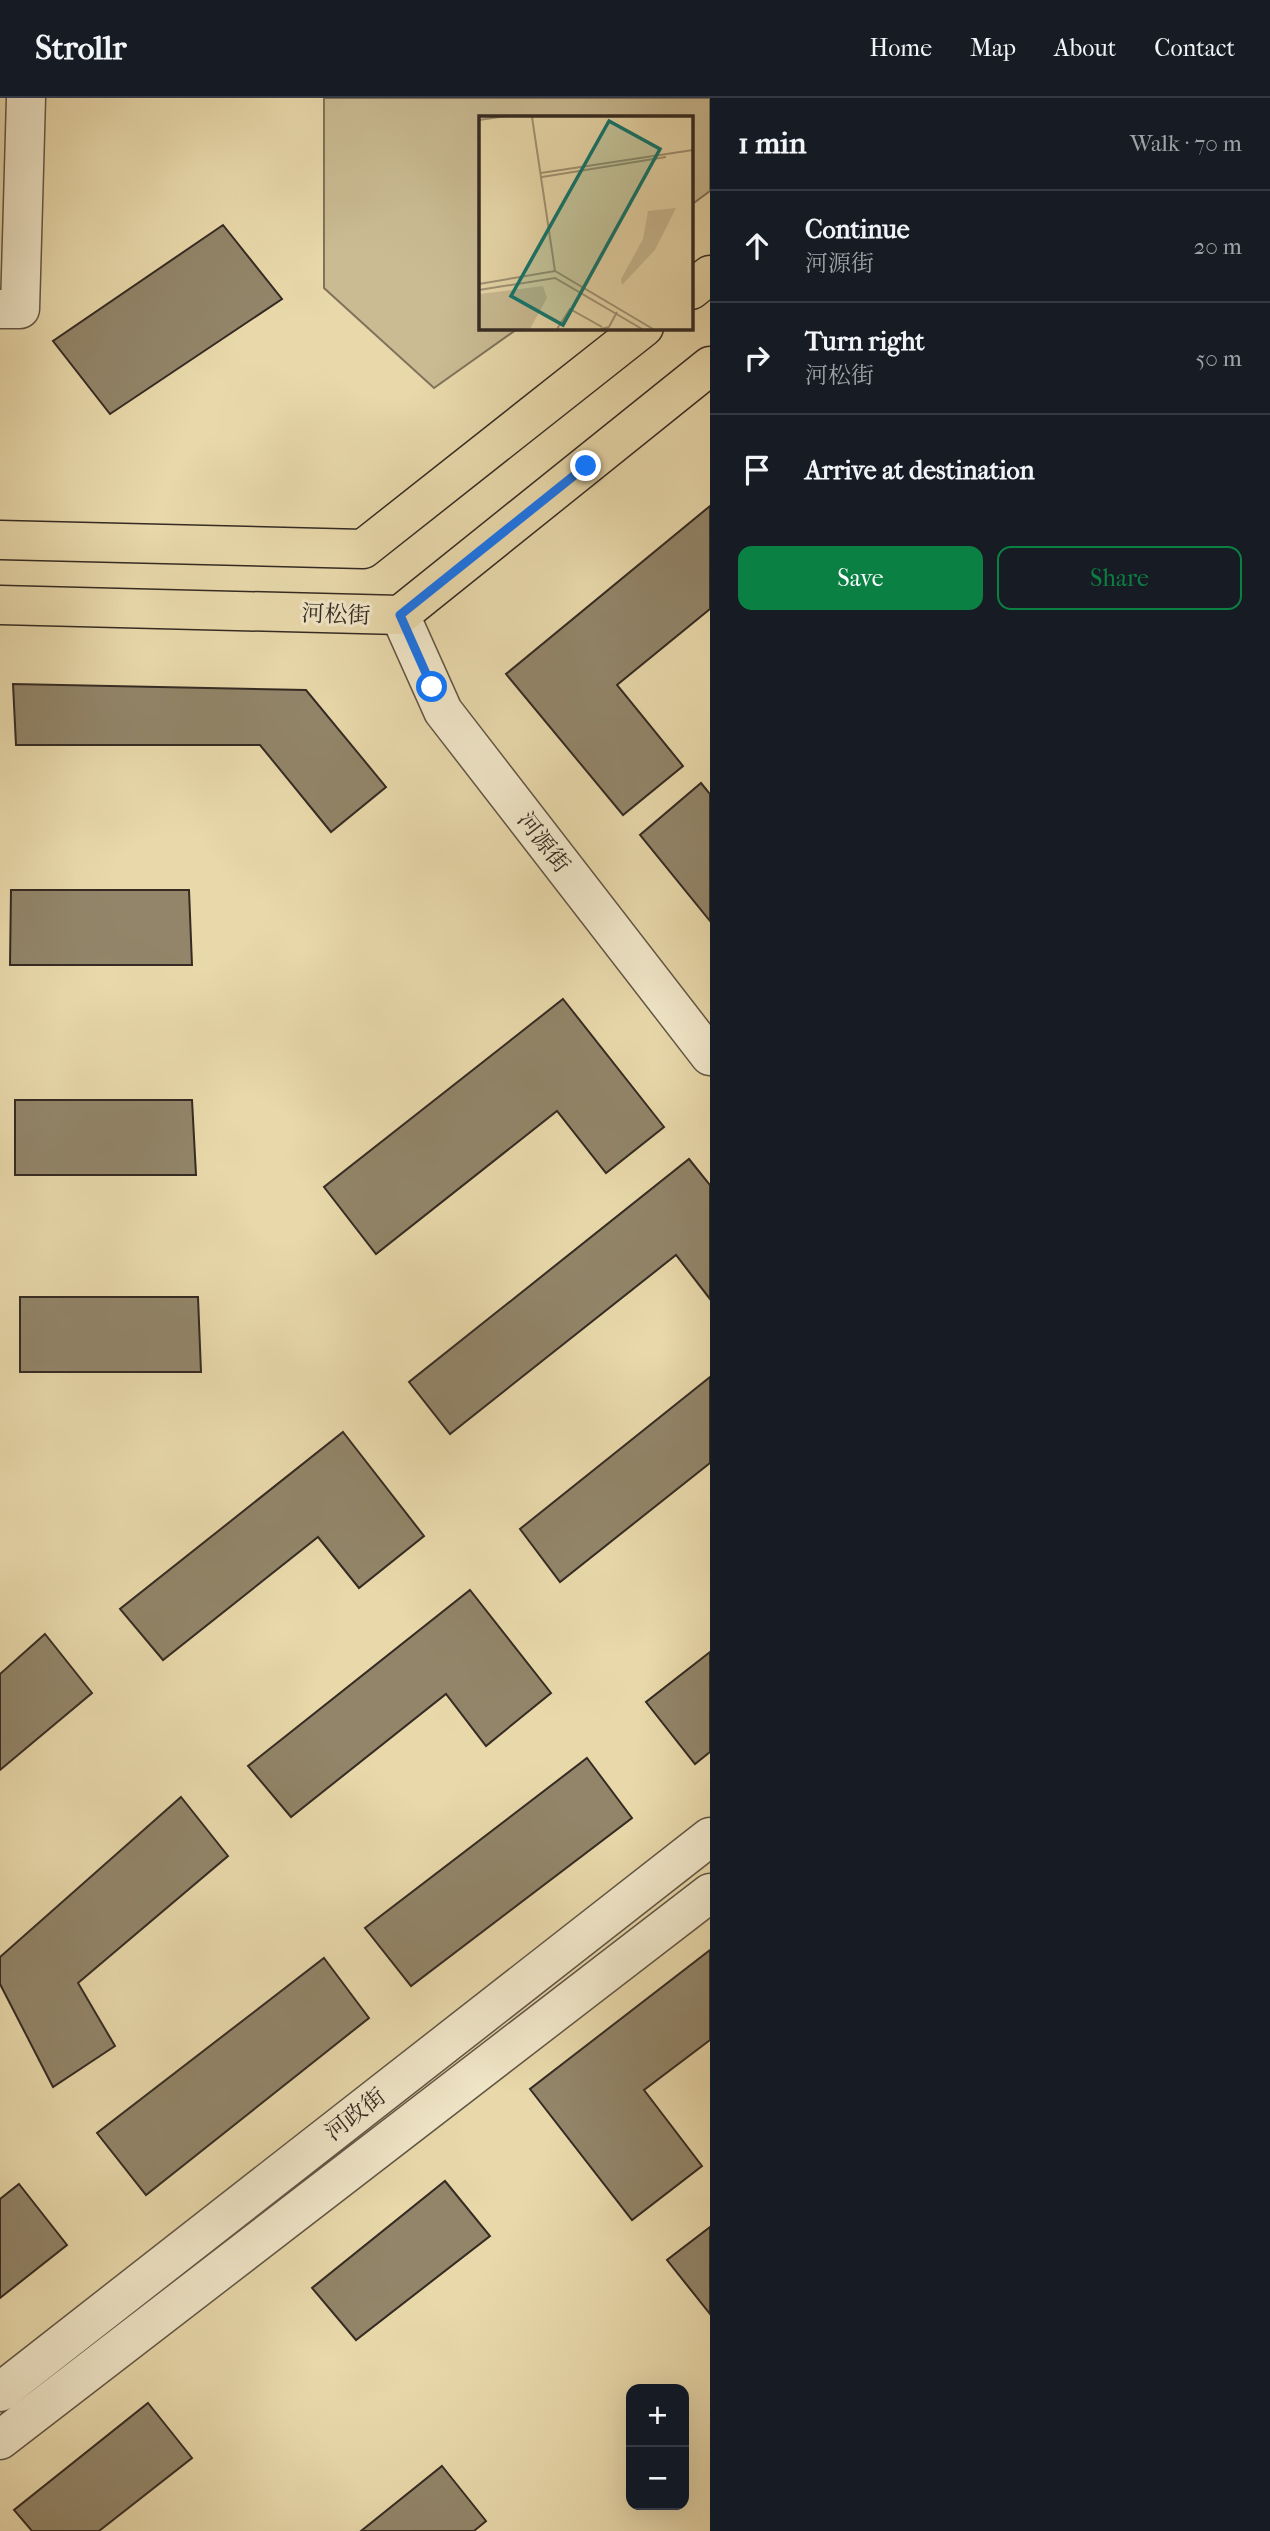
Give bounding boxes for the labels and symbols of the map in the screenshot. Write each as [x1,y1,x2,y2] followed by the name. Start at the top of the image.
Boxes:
[479,116,692,329] inset map
[570,450,601,481] route end
[301,600,371,629] street label: 河松街
[416,671,447,702] route start
[512,807,575,878] street label: 河源街
[320,2083,391,2146] street label: 河政街

